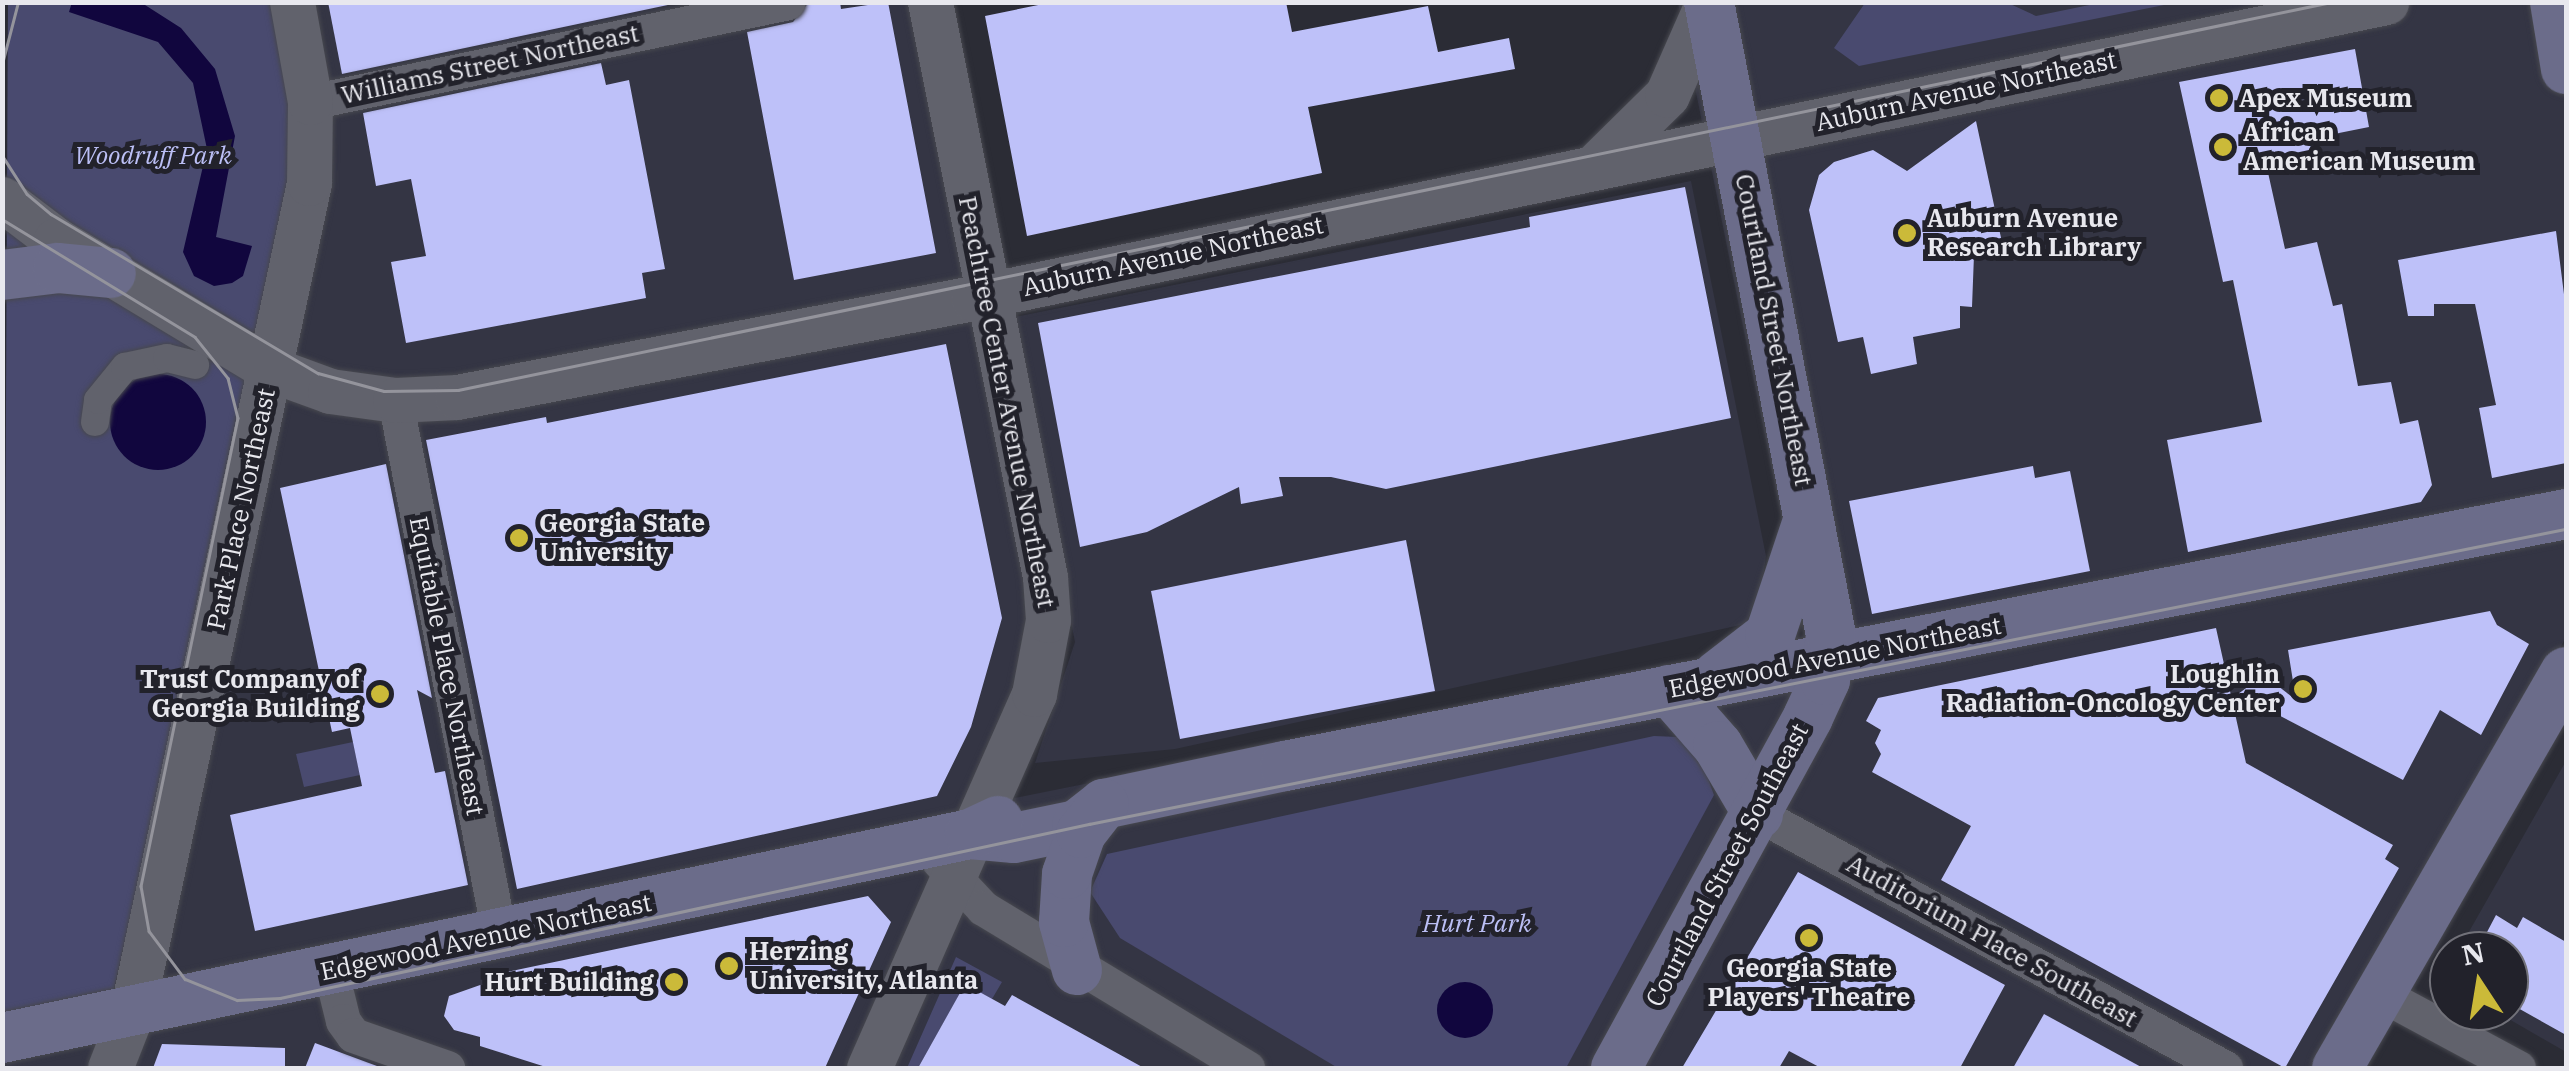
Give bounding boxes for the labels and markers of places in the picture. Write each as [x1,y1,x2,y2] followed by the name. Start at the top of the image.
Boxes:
[2239,83,2412,113] place label: Apex Museum
[2208,87,2230,109] marker: Apex Museum
[2243,118,2475,177] place label: African American Museum
[2212,136,2234,158] marker: African American Museum
[1927,204,2142,263] place label: Auburn Avenue Research Library
[1896,222,1918,244] marker: Auburn Avenue Research Library
[539,509,705,568] place label: Georgia State University
[508,527,530,549] marker: Georgia State University
[1946,660,2280,719] place label: Loughlin Radiation-Oncology Center
[140,665,360,724] place label: Trust Company of Georgia Building
[2290,676,2316,702] marker: Loughlin Radiation-Oncology Center
[369,683,391,705] marker: Trust Company of Georgia Building
[1798,927,1820,949] marker: Georgia State Players' Theatre
[749,937,978,996] place label: Herzing University, Atlanta
[1708,954,1910,1013] place label: Georgia State Players' Theatre
[718,955,740,977] marker: Herzing University, Atlanta
[484,967,654,997] place label: Hurt Building
[663,971,685,993] marker: Hurt Building

